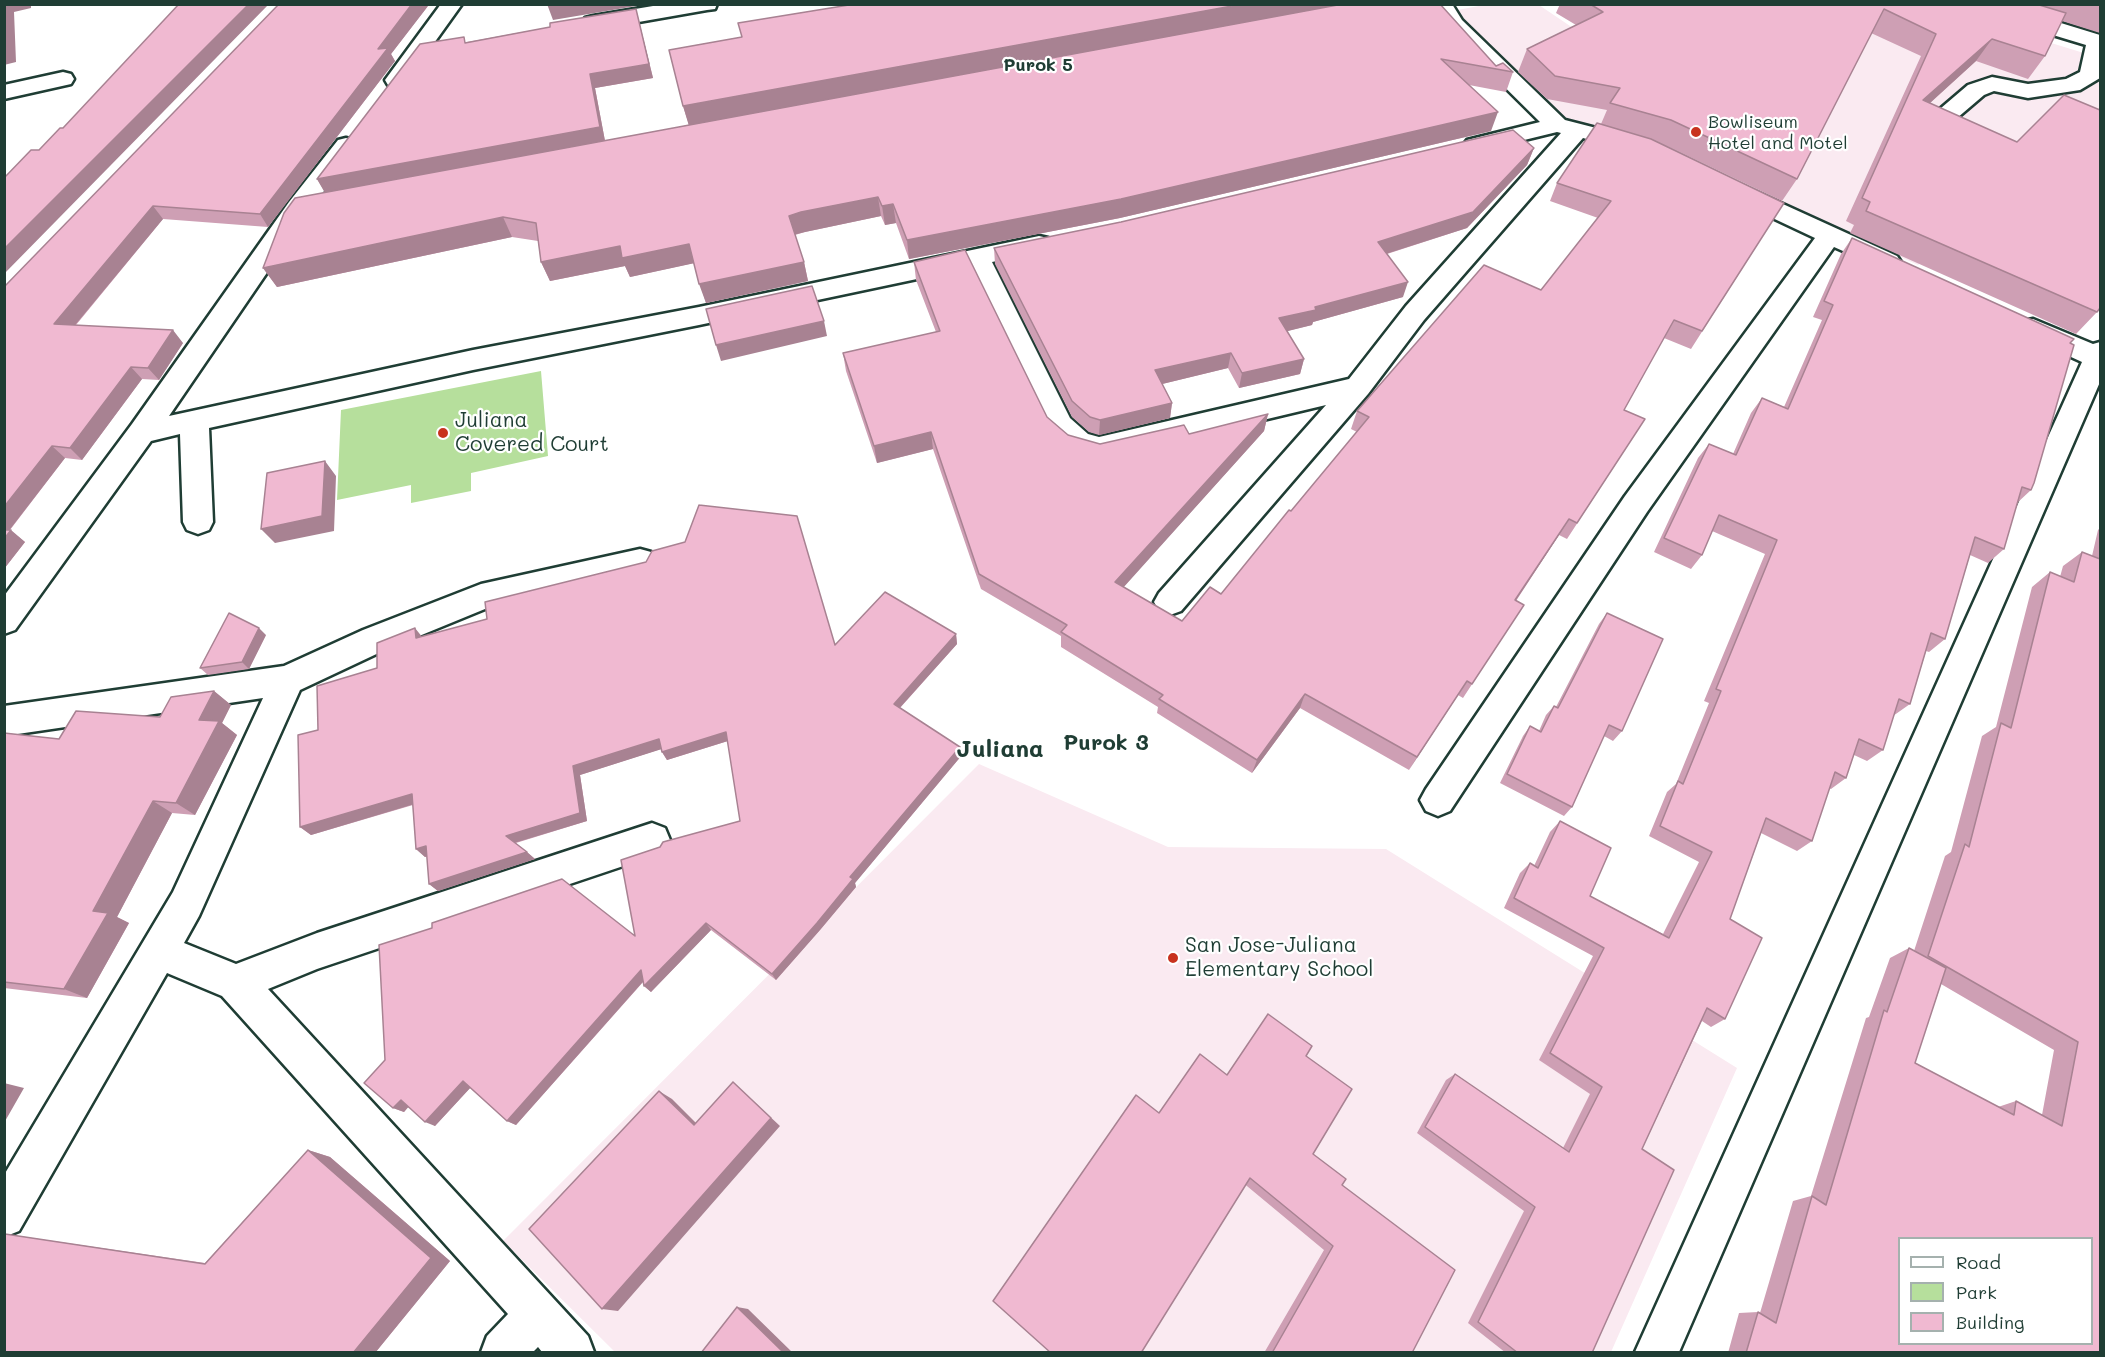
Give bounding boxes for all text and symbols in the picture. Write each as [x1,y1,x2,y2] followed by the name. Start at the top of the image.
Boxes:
[1003,54,1073,76] district label: Purok 5
[1708,111,1848,154] place label: Bowliseum Hotel and Motel
[1689,125,1703,139] marker: Bowliseum Hotel and Motel
[455,408,609,458] place label: Juliana Covered Court
[436,426,450,440] marker: Juliana Covered Court
[1063,730,1149,756] district label: Purok 3
[956,736,1044,764] district label: Juliana
[1185,933,1373,983] place label: San Jose-Juliana Elementary School
[1166,951,1180,965] marker: San Jose-Juliana Elementary School
[1898,1237,2093,1345] legend
[1956,1250,2001,1274] text: Road
[1956,1280,1997,1304] text: Park
[1956,1310,2024,1334] text: Building

